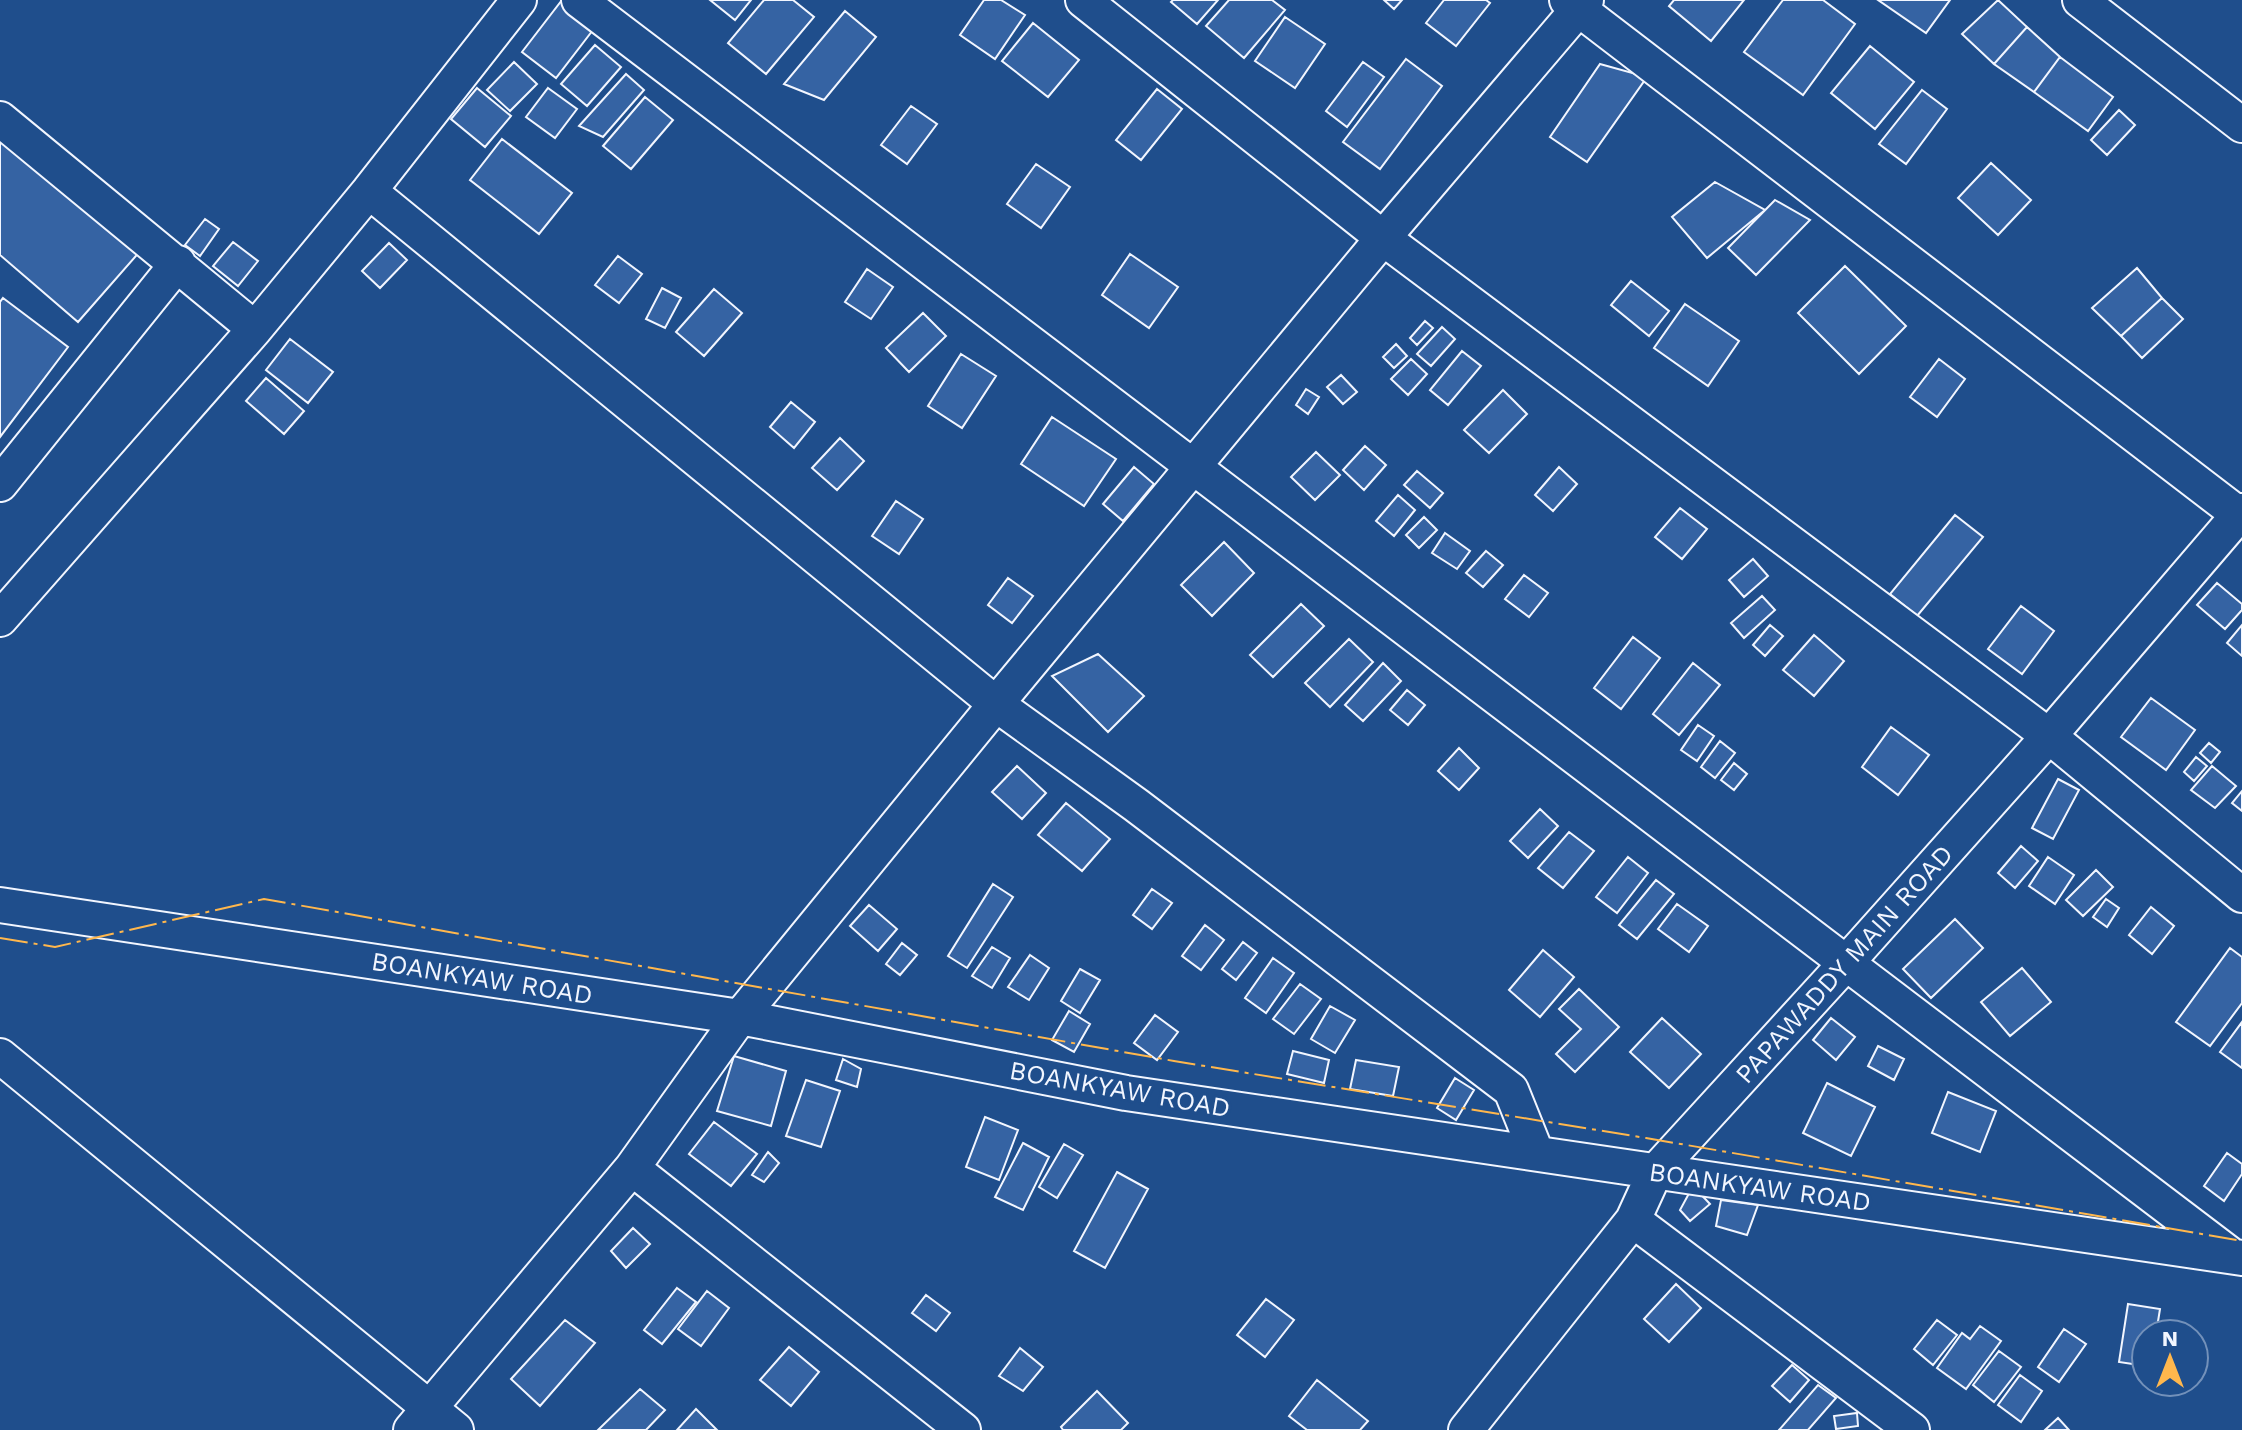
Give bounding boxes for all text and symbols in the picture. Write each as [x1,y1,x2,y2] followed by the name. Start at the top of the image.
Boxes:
[1729,839,1959,1089] street label: PAPAWADDY MAIN ROAD
[369,946,595,1010] street label: BOANKYAW ROAD
[1007,1055,1233,1123] street label: BOANKYAW ROAD
[1647,1157,1873,1217] street label: BOANKYAW ROAD
[2130,1318,2210,1398] north arrow
[2162,1326,2178,1351] text: N

